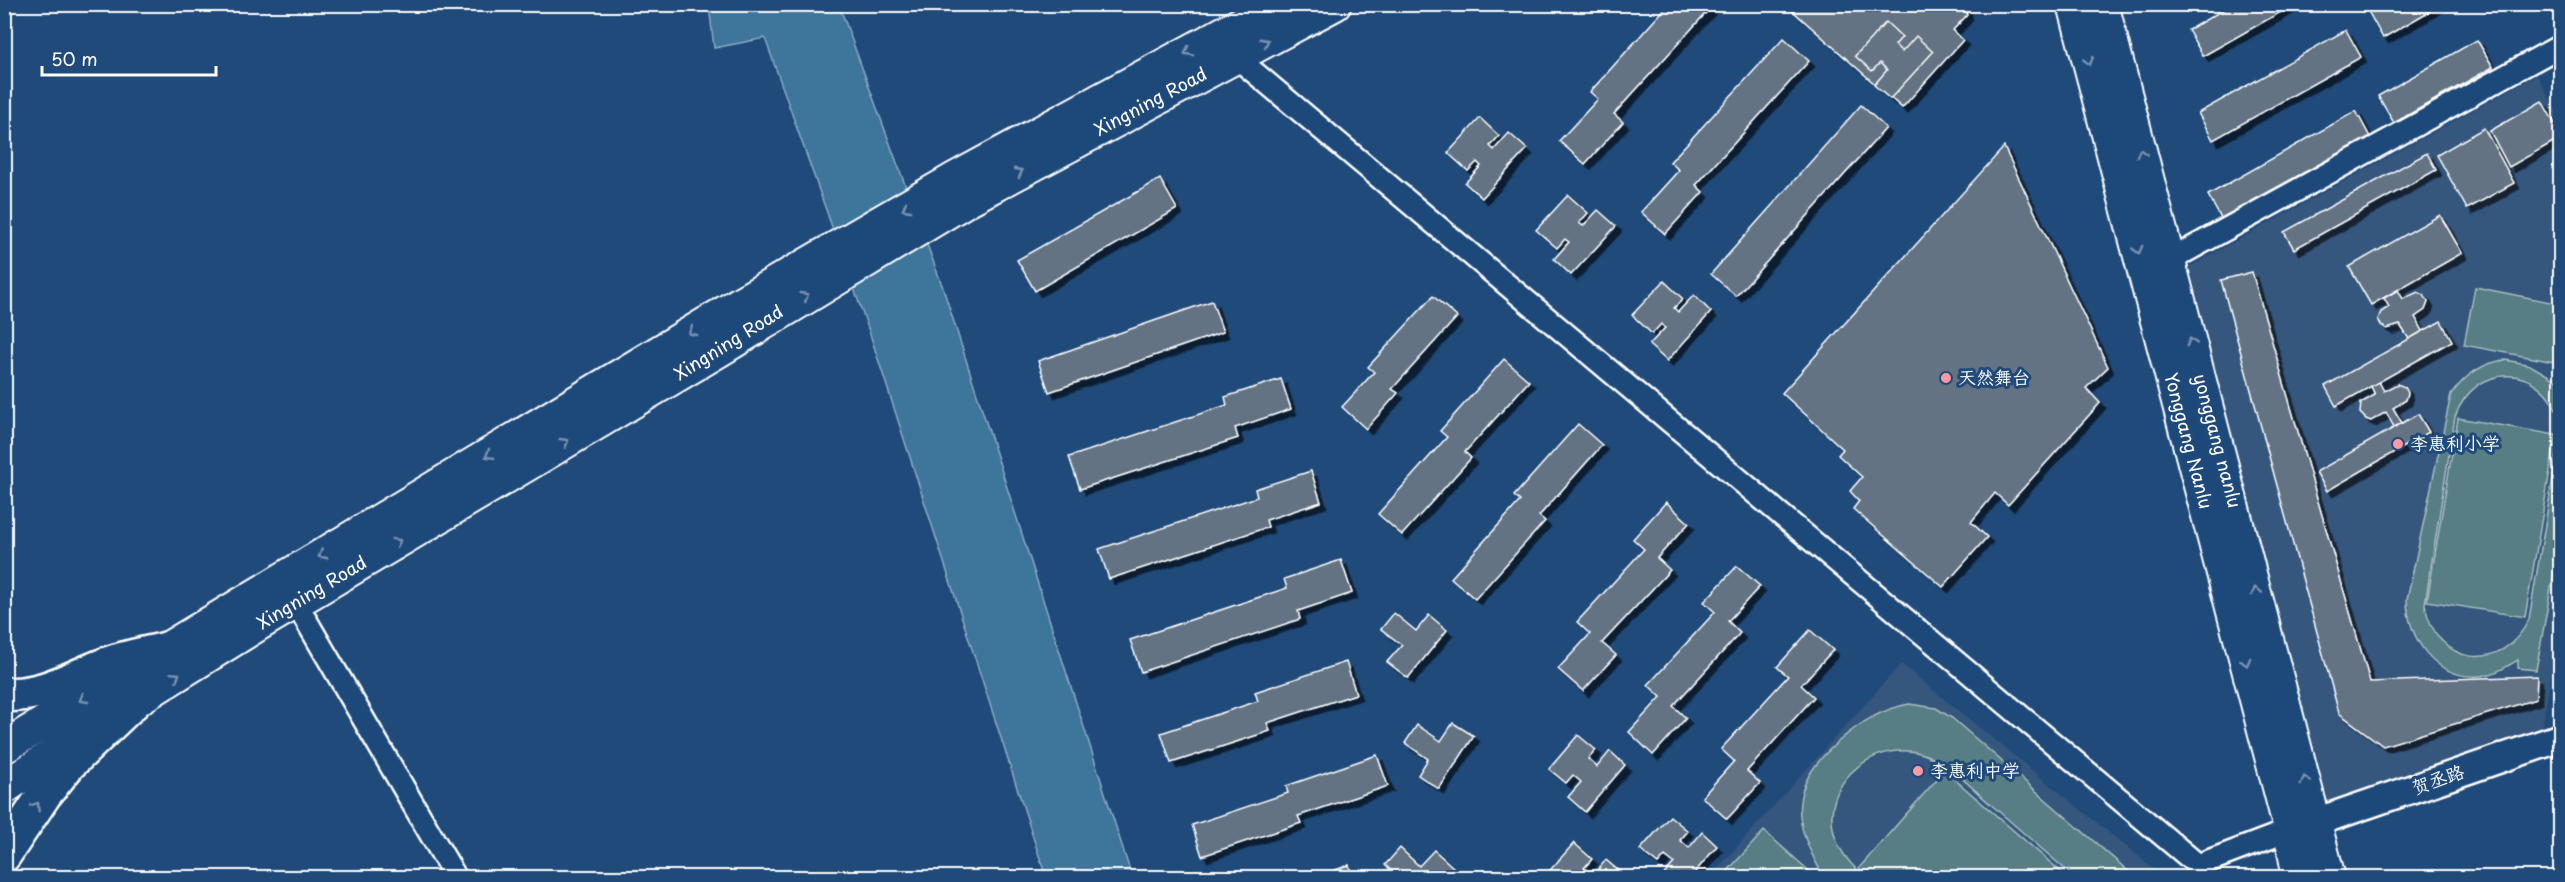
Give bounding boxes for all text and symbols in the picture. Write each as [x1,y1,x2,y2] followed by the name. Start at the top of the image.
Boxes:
[1259,38,1269,49] one-way arrow
[42,39,216,77] scale bar
[51,45,98,72] text: 50 m
[1184,45,1195,56] one-way arrow
[2081,56,2094,66] one-way arrow
[1089,60,1211,142] street label: Xingning Road
[2136,148,2149,158] one-way arrow
[1012,168,1023,179] one-way arrow
[902,200,912,212] one-way arrow
[2131,245,2144,255] one-way arrow
[799,292,809,304] one-way arrow
[668,297,788,386] street label: Xingning Road
[688,325,698,337] one-way arrow
[2186,337,2198,347] one-way arrow
[1958,363,2030,390] place label: 天然舞台
[2158,370,2221,512] street label: Yonggang Nanlu
[2188,370,2249,511] street label: yonggang nanlu
[1939,371,1953,385] marker: 天然舞台
[2410,429,2500,456] place label: 李惠利小学
[2391,437,2405,451] marker: 李惠利小学
[559,438,569,450] one-way arrow
[485,447,495,459] one-way arrow
[391,538,401,550] one-way arrow
[251,548,371,635] street label: Xingning Road
[318,548,328,560] one-way arrow
[2251,586,2264,596] one-way arrow
[2239,657,2252,667] one-way arrow
[170,671,180,683] one-way arrow
[79,692,89,704] one-way arrow
[1930,756,2020,783] place label: 李惠利中学
[2408,757,2467,800] street label: 贺丞路
[1911,764,1925,778] marker: 李惠利中学
[2300,775,2313,785] one-way arrow
[29,801,40,812] one-way arrow

